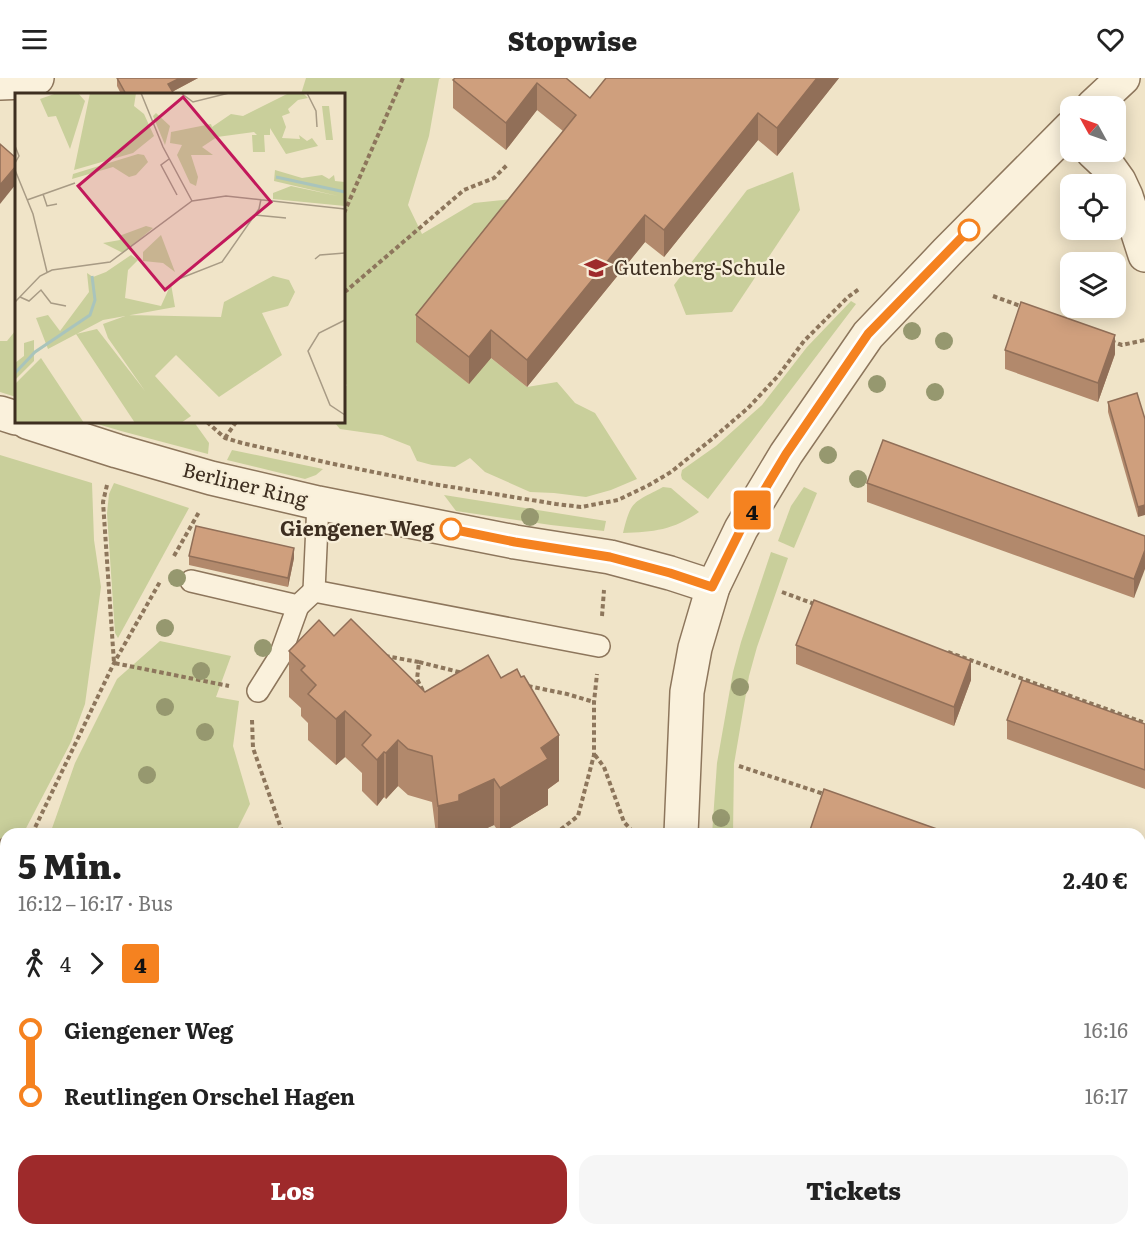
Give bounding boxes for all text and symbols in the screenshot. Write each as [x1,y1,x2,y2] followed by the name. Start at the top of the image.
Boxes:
[508,19,637,59] text: Stopwise
[18,23,51,56] icon: menu
[1094,23,1127,56] icon: heart
[15,93,345,423] inset map
[1060,96,1126,162] north arrow
[1060,96,1126,318] map controls
[1060,174,1126,240] button: locate
[958,219,980,241] unlabelled marker
[614,251,785,281] place label: Gutenberg-Schule
[1060,252,1126,318] button: layers
[583,255,609,281] school or university icon: Gutenberg-Schule
[180,453,312,513] street label: Berliner Ring
[732,490,771,530] line badge: 4
[746,495,758,526] text: 4
[280,512,435,542] place label: Giengener Weg
[440,518,462,540] marker: Giengener Weg
[18,840,122,889] text: 5 Min.
[1063,863,1128,896] text: 2.40 €
[18,887,173,917] text: 16:12 – 16:17 · Bus
[18,947,51,980] icon: walk
[80,947,113,980] icon: forward
[60,948,71,978] text: 4
[134,948,147,979] text: 4
[64,1013,233,1046] text: Giengener Weg
[1084,1014,1128,1044] text: 16:16
[64,1079,355,1112] text: Reutlingen Orschel Hagen
[1085,1080,1128,1110] text: 16:17
[18,1155,567,1224] button: Los
[579,1155,1128,1224] button: Tickets

